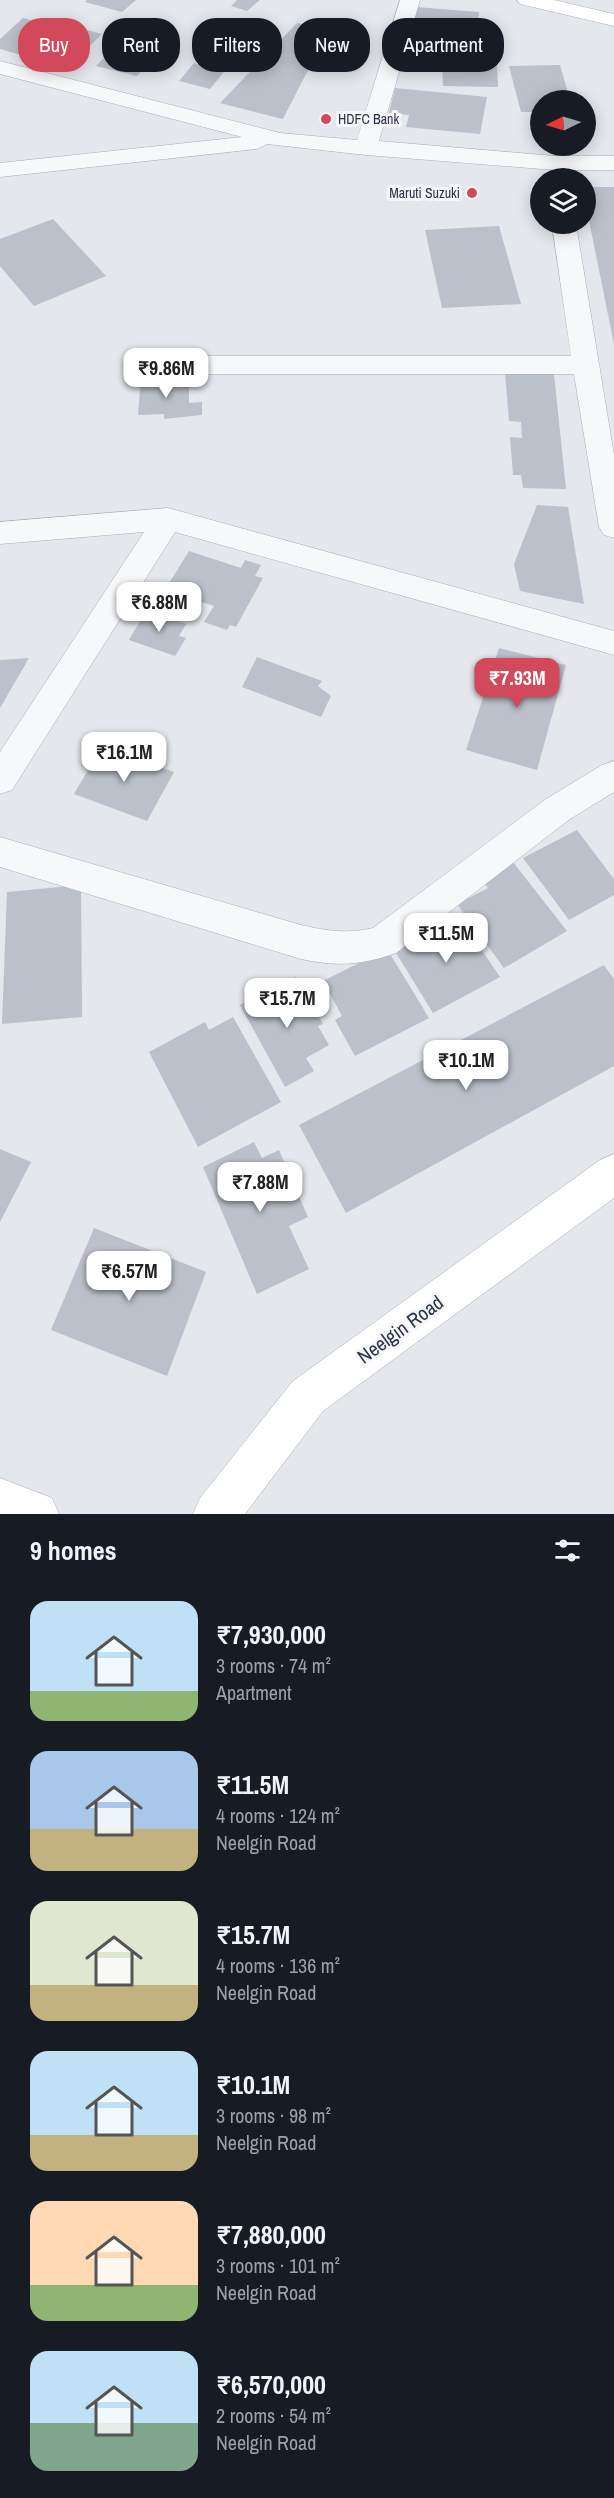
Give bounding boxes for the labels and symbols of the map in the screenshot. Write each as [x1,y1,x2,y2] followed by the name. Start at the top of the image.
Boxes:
[530,90,596,156] north arrow
[338,110,399,128] place label: HDFC Bank
[319,112,333,126] marker: HDFC Bank
[389,184,460,202] place label: Maruti Suzuki
[465,186,479,200] marker: Maruti Suzuki
[117,348,215,399] pin: ₹9.86M
[110,582,208,633] pin: ₹6.88M
[468,658,566,709] pin: ₹7.93M
[75,732,173,783] pin: ₹16.1M
[397,913,495,964] pin: ₹11.5M
[238,978,336,1029] pin: ₹15.7M
[417,1040,515,1091] pin: ₹10.1M
[211,1162,309,1213] pin: ₹7.88M
[80,1251,178,1302] pin: ₹6.57M
[352,1289,448,1369] street label: Neelgin Road

